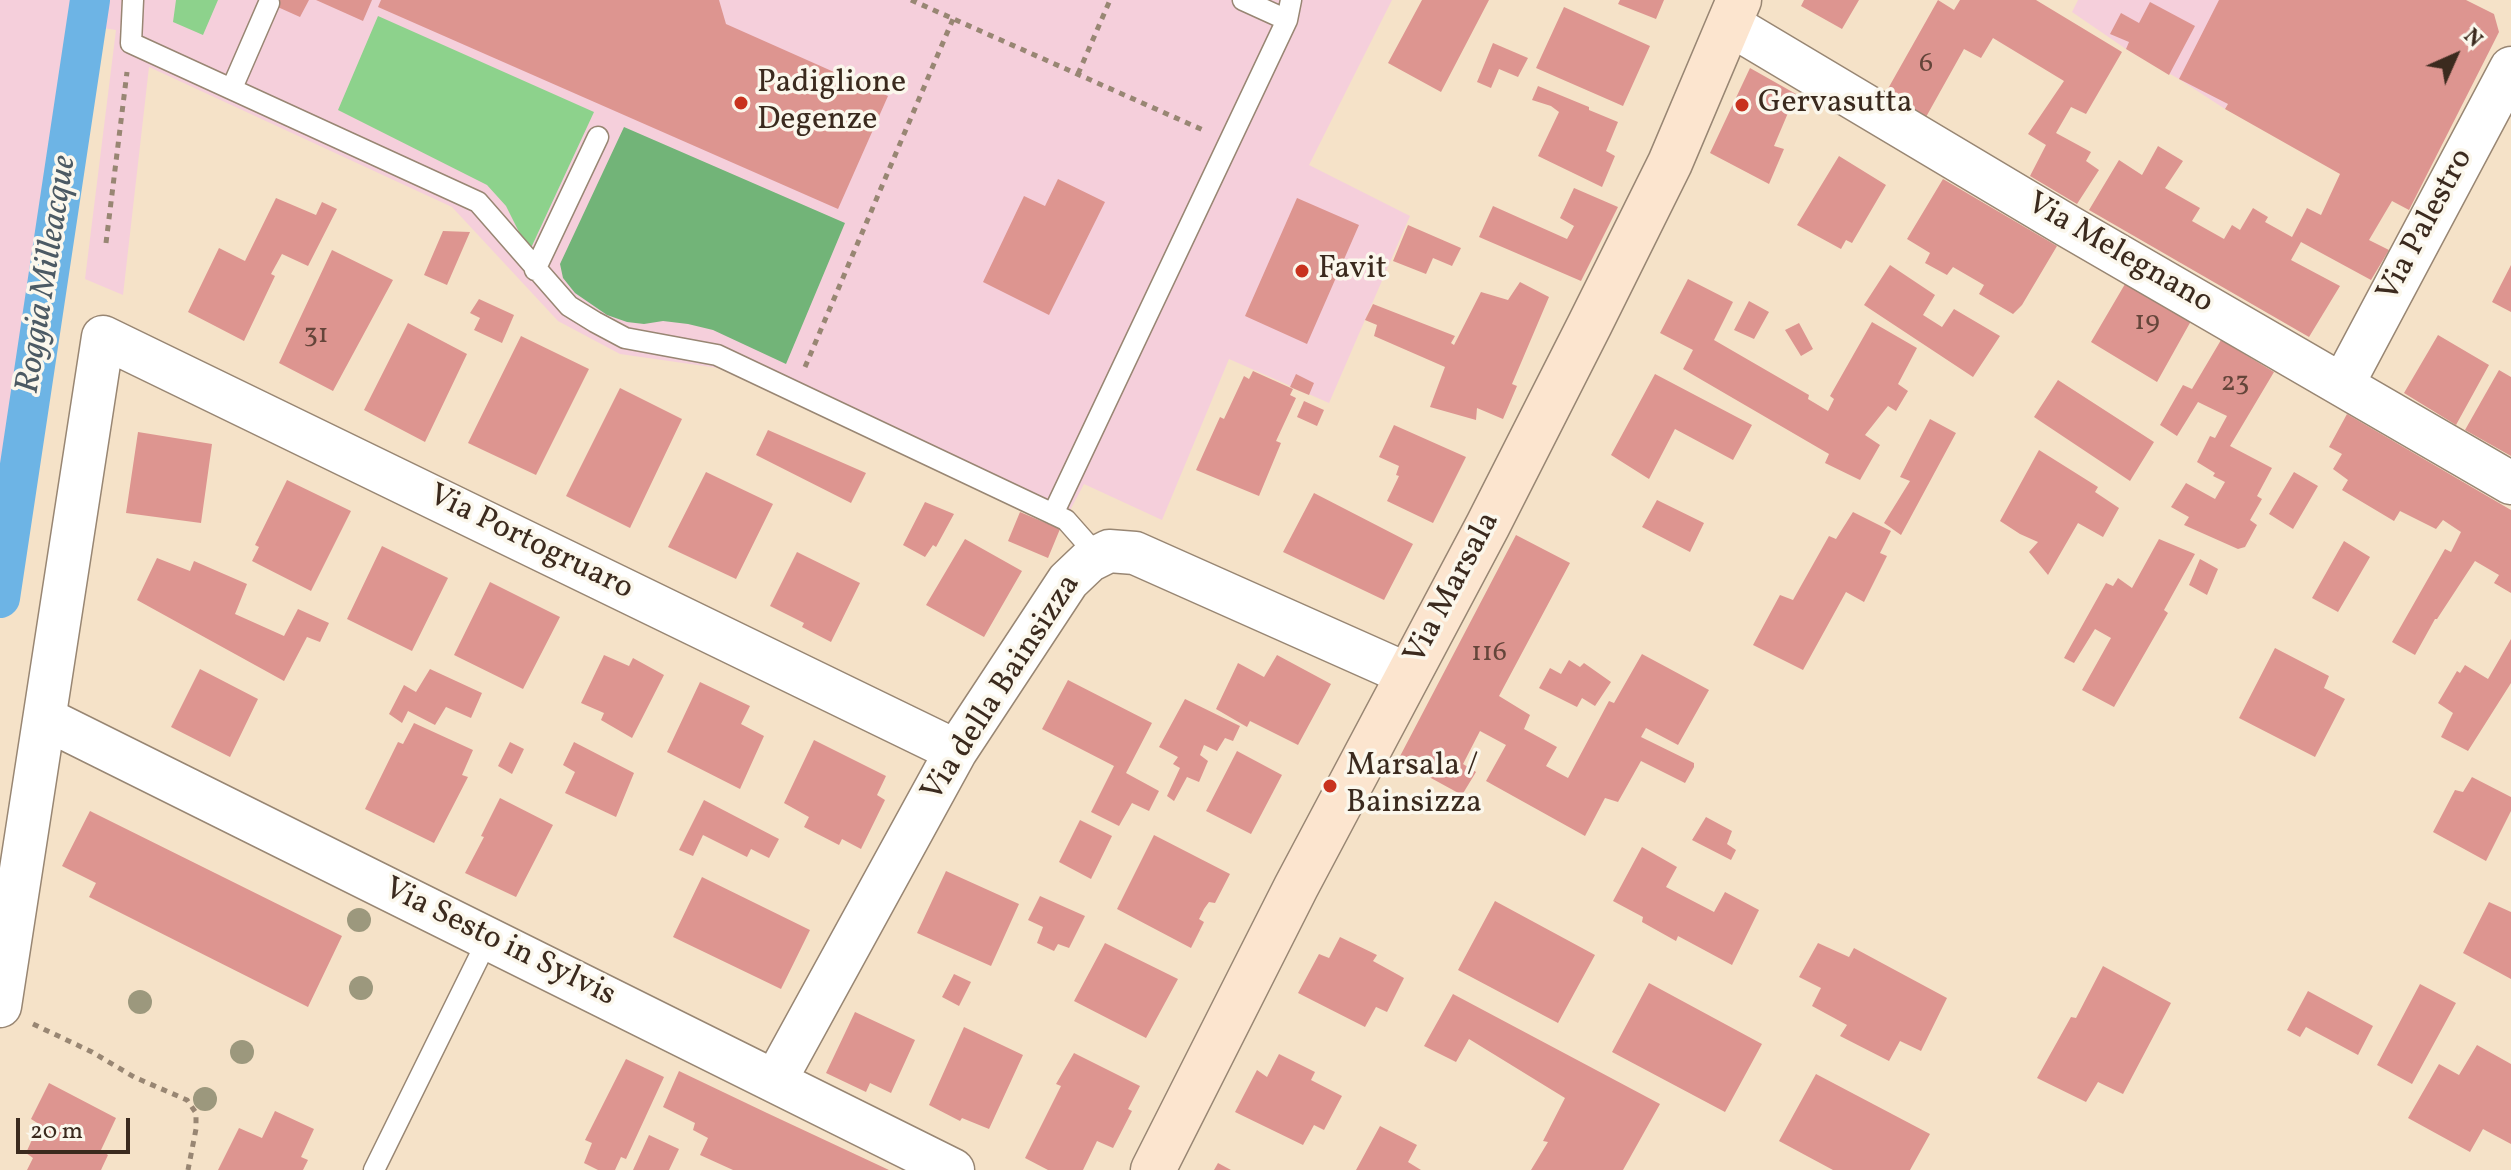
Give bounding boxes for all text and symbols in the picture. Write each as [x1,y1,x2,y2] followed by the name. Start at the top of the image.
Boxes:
[2415,16,2495,96] north arrow
[2456,22,2489,55] text: N
[1919,49,1933,83] house number: 6
[757,66,906,141] place label: Padiglione Degenze
[1758,86,1913,124] place label: Gervasutta
[732,94,750,112] marker: Padiglione Degenze
[1733,96,1751,114] marker: Gervasutta
[2371,143,2483,309] street label: Via Palestro
[10,153,88,397] water label: Roggia Milleacque
[2019,186,2219,324] street label: Via Melegnano
[1318,252,1387,290] place label: Favit
[1293,262,1311,280] marker: Favit
[2134,307,2160,341] house number: 19
[303,320,329,354] house number: 31
[2221,368,2249,402] house number: 23
[421,478,639,610] street label: Via Portogruaro
[1398,506,1510,672] street label: Via Marsala
[915,568,1091,810] street label: Via della Bainsizza
[1471,638,1507,672] house number: 116
[1346,749,1482,824] place label: Marsala / Bainsizza
[1321,777,1339,795] marker: Marsala / Bainsizza
[377,871,621,1017] street label: Via Sesto in Sylvis
[20,1102,134,1152] scale bar
[30,1115,83,1149] text: 20 m

